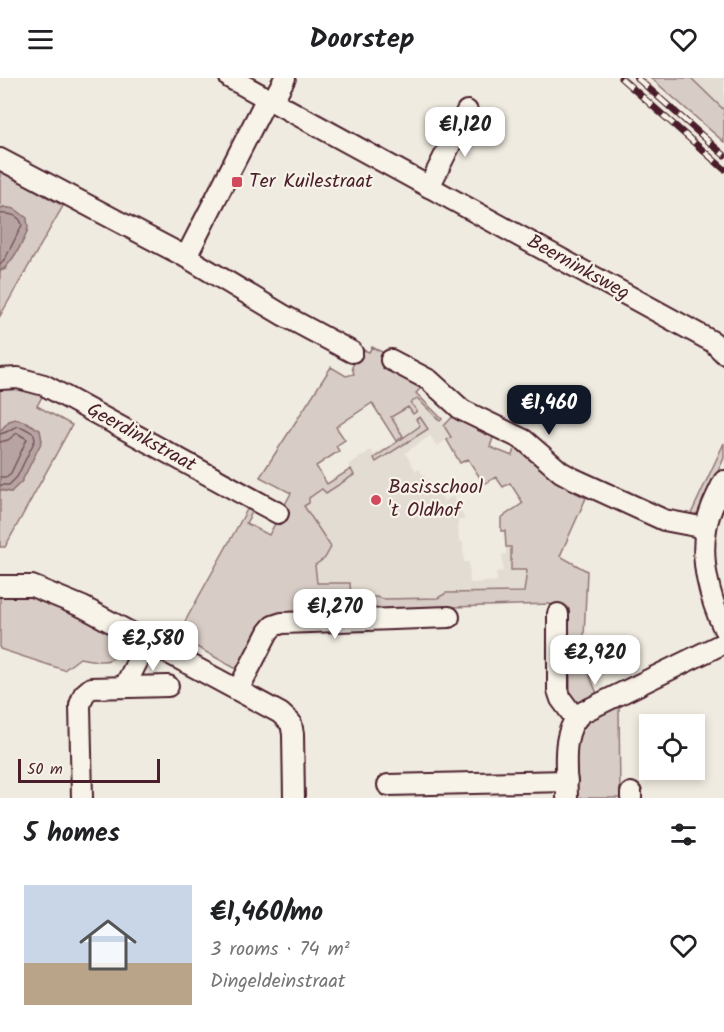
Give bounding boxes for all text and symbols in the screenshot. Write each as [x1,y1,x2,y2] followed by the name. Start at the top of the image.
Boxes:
[310,18,414,61] text: Doorstep
[24,23,57,56] icon: menu
[667,23,700,56] icon: heart
[416,107,514,158] pin: €1,120
[439,110,491,142] text: €1,120
[249,166,373,198] place label: Ter Kuilestraat
[230,175,244,189] marker: Ter Kuilestraat
[521,227,635,309] street label: Beerninksweg
[500,385,598,436] pin: €1,460
[521,388,577,420] text: €1,460
[80,395,202,481] street label: Geerdinkstraat
[388,472,483,527] place label: Basisschool 't Oldhof
[369,493,383,507] marker: Basisschool 't Oldhof
[286,589,384,640] pin: €1,270
[307,592,363,624] text: €1,270
[104,621,202,672] pin: €2,580
[122,624,184,656] text: €2,580
[546,635,644,686] pin: €2,920
[564,638,626,670] text: €2,920
[639,714,705,780] map controls
[639,714,705,780] button: locate
[18,756,160,784] scale bar
[27,757,63,782] text: 50 m
[24,813,120,855] text: 5 homes
[667,818,700,851] icon: filters
[210,892,323,934] text: €1,460/mo
[72,909,144,981] icon: home
[667,929,700,962] icon: heart
[210,934,350,966] text: 3 rooms · 74 m²
[210,966,346,998] text: Dingeldeinstraat

